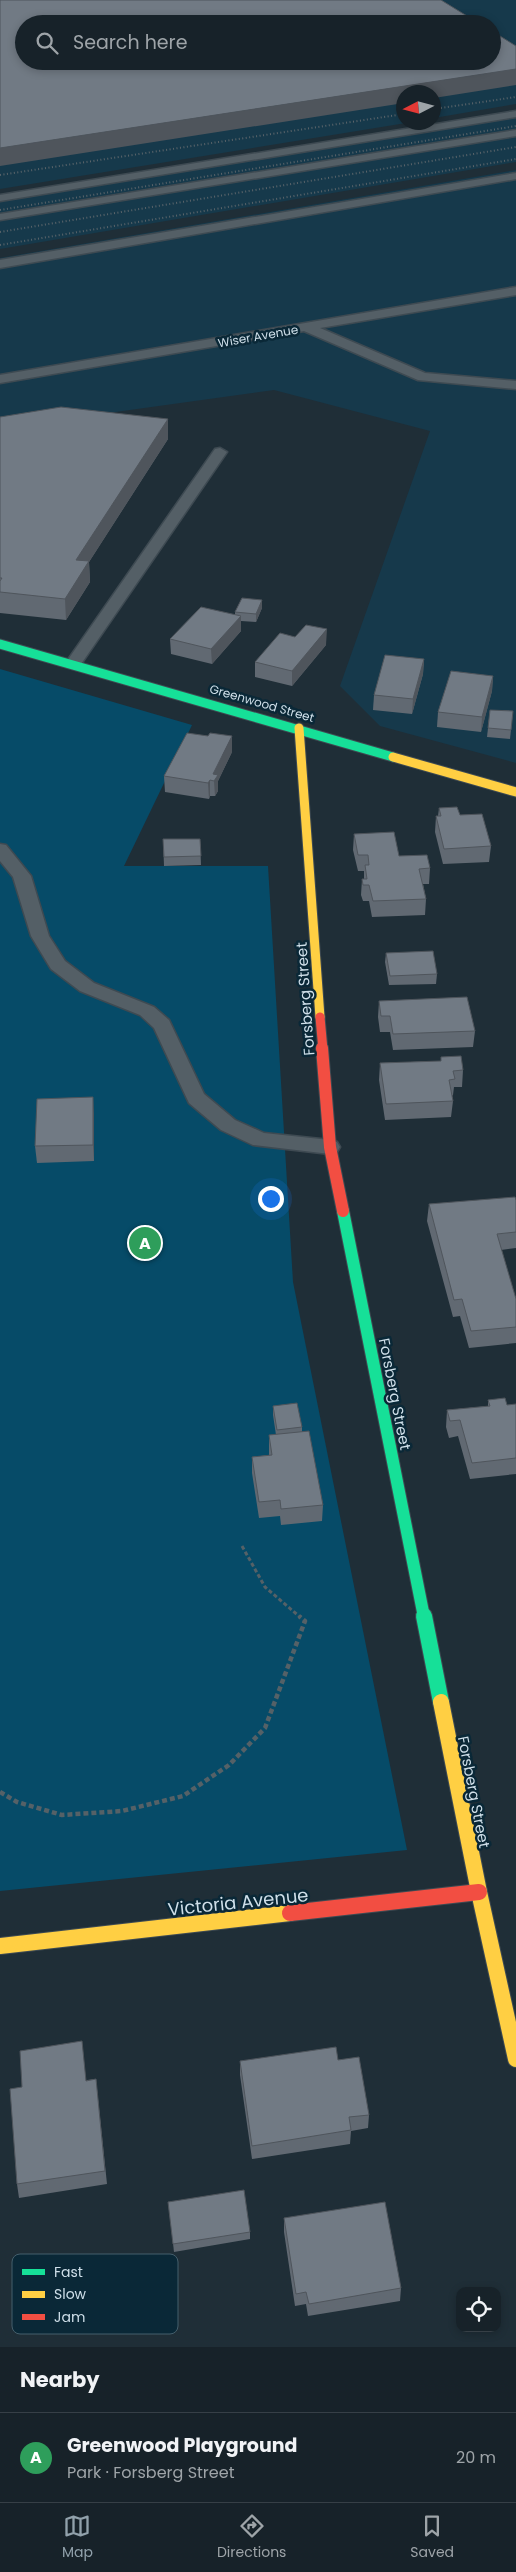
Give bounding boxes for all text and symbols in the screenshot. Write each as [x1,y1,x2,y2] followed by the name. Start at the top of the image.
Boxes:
[15,15,501,70] search box
[33,29,61,57] icon: search
[73,29,187,56] text: Search here
[396,85,441,130] north arrow
[217,321,299,351] street label: Wiser Avenue
[208,680,316,726] street label: Greenwood Street
[291,942,319,1056] street label: Forsberg Street
[258,1186,284,1212] your location
[129,1224,161,1262] pin: A
[374,1336,416,1452] street label: Forsberg Street
[453,1734,495,1850] street label: Forsberg Street
[166,1882,310,1922] street label: Victoria Avenue
[12,2254,178,2334] legend
[54,2262,83,2282] text: Fast
[54,2284,87,2304] text: Slow
[456,2287,501,2332] map controls
[456,2287,501,2332] button: locate
[54,2307,85,2327] text: Jam
[20,2365,100,2394] text: Nearby
[67,2432,297,2459] text: Greenwood Playground
[30,2446,42,2469] text: A
[456,2446,496,2469] text: 20 m
[67,2461,235,2484] text: Park · Forsberg Street
[62,2512,93,2563] tab: Map
[217,2512,286,2563] tab: Directions
[410,2512,454,2563] tab: Saved

